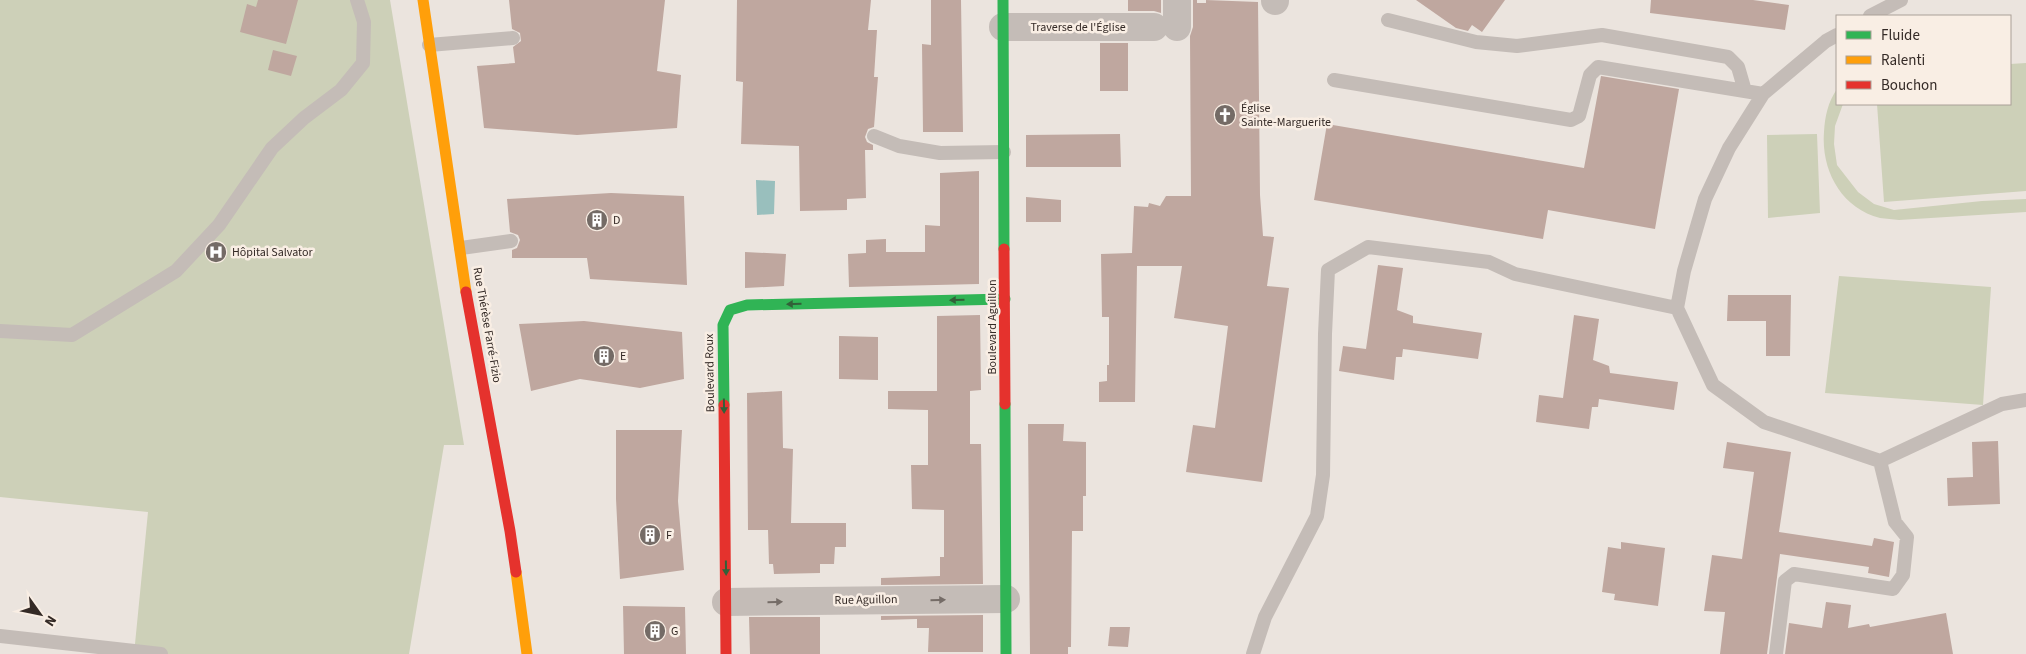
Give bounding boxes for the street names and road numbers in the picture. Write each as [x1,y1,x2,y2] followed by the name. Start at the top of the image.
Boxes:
[1030,19,1126,36] street label: Traverse de l'Église
[468,266,506,384] street label: Rue Thérèse Farré-Fizio
[984,280,1001,374] street label: Boulevard Aguillon
[701,333,719,413] street label: Boulevard Roux
[834,591,898,609] street label: Rue Aguillon

